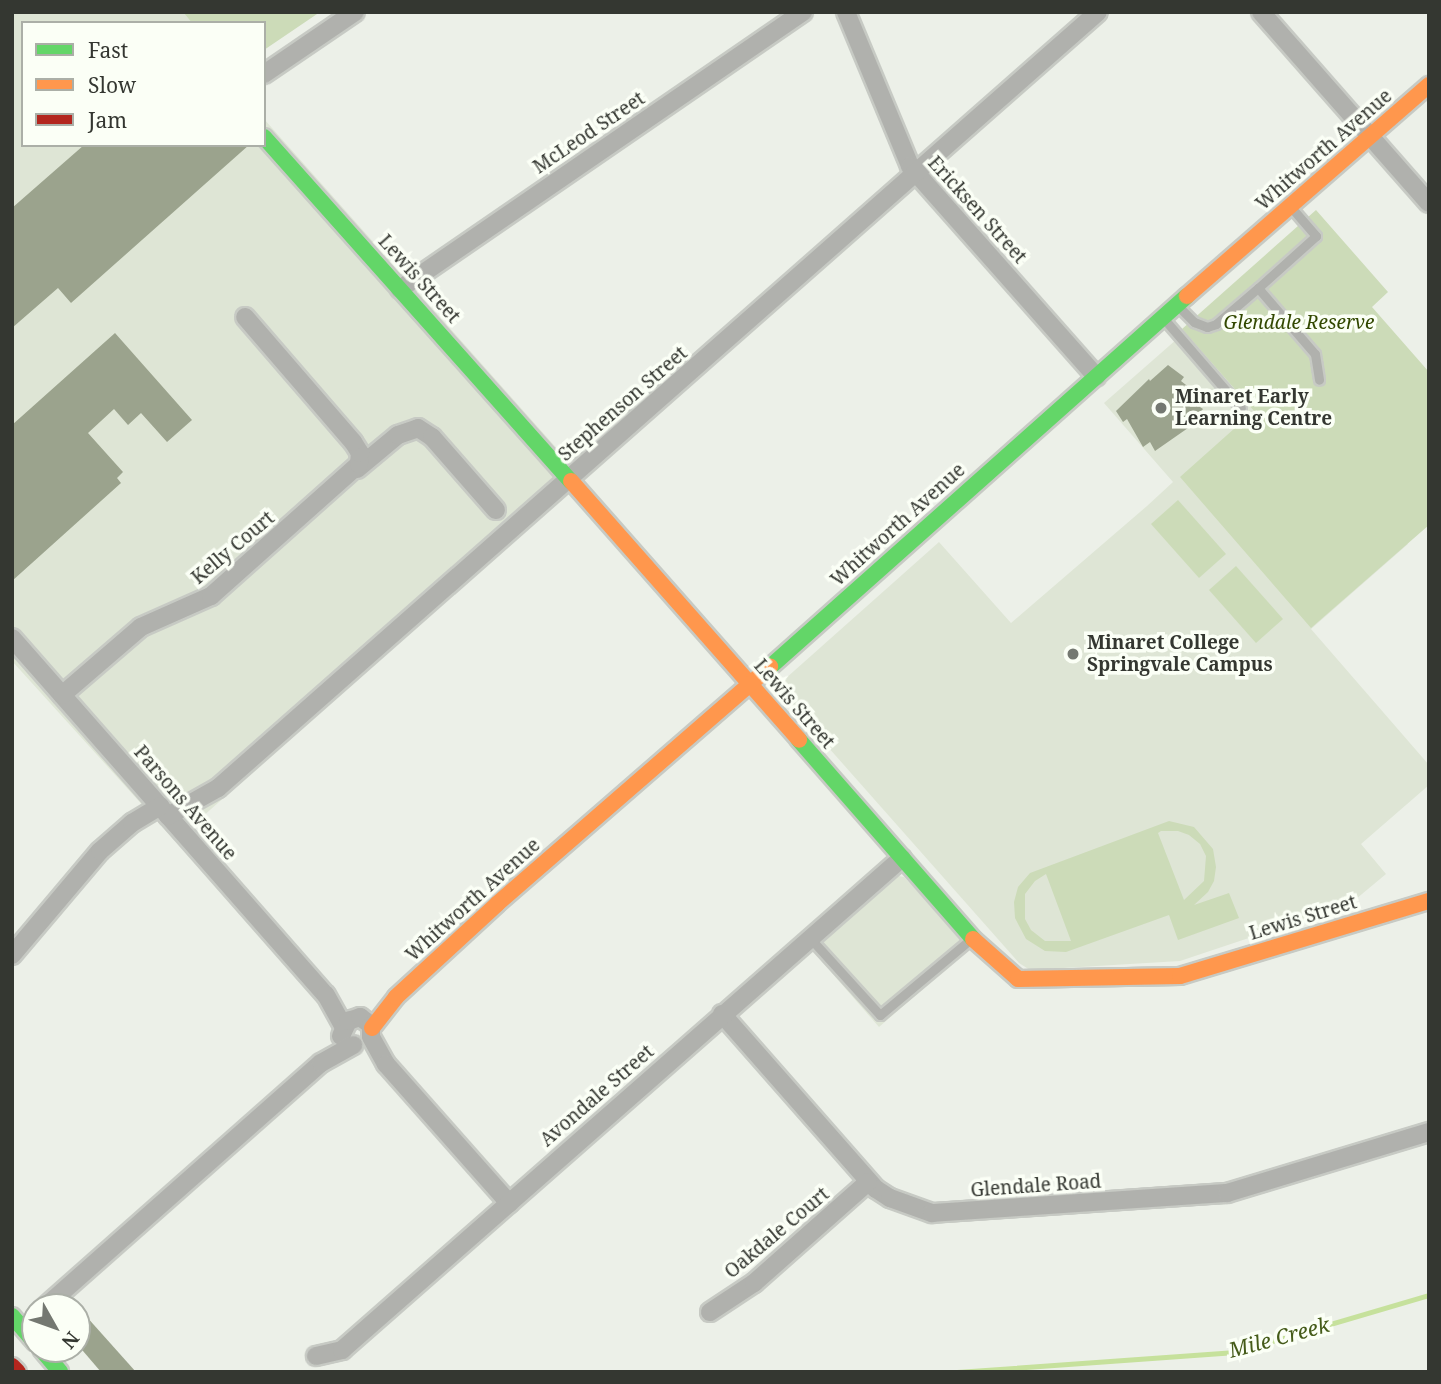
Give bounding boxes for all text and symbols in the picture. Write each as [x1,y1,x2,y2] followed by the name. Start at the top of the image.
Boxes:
[21,21,266,147] legend
[88,36,128,64] text: Fast
[88,71,136,99] text: Slow
[1251,85,1397,215] street label: Whitworth Avenue
[529,87,649,179] street label: McLeod Street
[88,106,127,134] text: Jam
[923,152,1031,268] street label: Ericksen Street
[373,230,465,328] street label: Lewis Street
[1224,312,1374,334] park label: Glendale Reserve
[554,342,692,466] street label: Stephenson Street
[1175,386,1332,430] place label: Minaret Early Learning Centre
[1153,400,1169,416] marker: Minaret Early Learning Centre
[826,459,970,591] street label: Whitworth Avenue
[187,507,279,589] street label: Kelly Court
[1087,632,1273,676] place label: Minaret College Springvale Campus
[1065,646,1081,662] marker: Minaret College Springvale Campus
[749,655,839,753] street label: Lewis Street
[129,741,241,865] street label: Parsons Avenue
[401,834,545,966] street label: Whitworth Avenue
[1247,891,1359,945] street label: Lewis Street
[536,1041,658,1151] street label: Avondale Street
[970,1170,1102,1202] street label: Glendale Road
[720,1183,834,1283] street label: Oakdale Court
[21,1293,91,1363] north arrow
[1226,1311,1332,1363] water label: Mile Creek
[56,1326,85,1354] text: N

